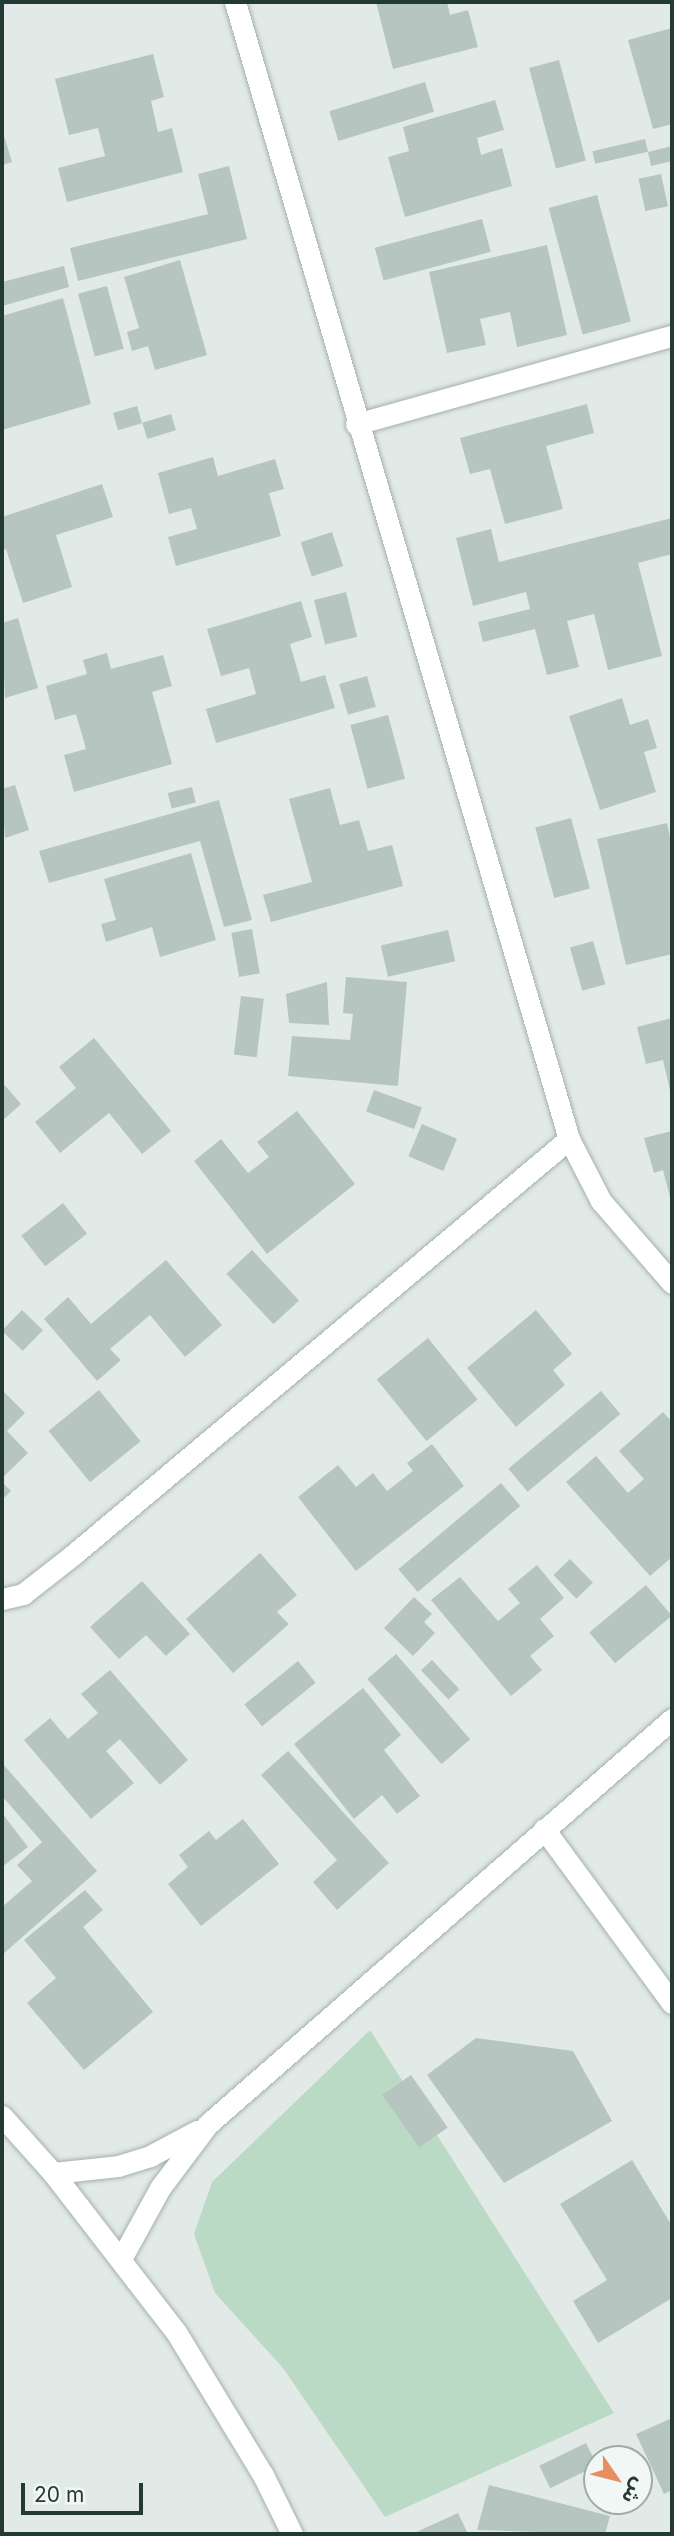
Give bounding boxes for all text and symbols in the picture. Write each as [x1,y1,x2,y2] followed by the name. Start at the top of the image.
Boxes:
[583,2445,653,2515] north arrow
[24,2470,147,2514] scale bar
[617,2474,651,2508] text: ش
[34,2482,84,2507] text: 20 m

